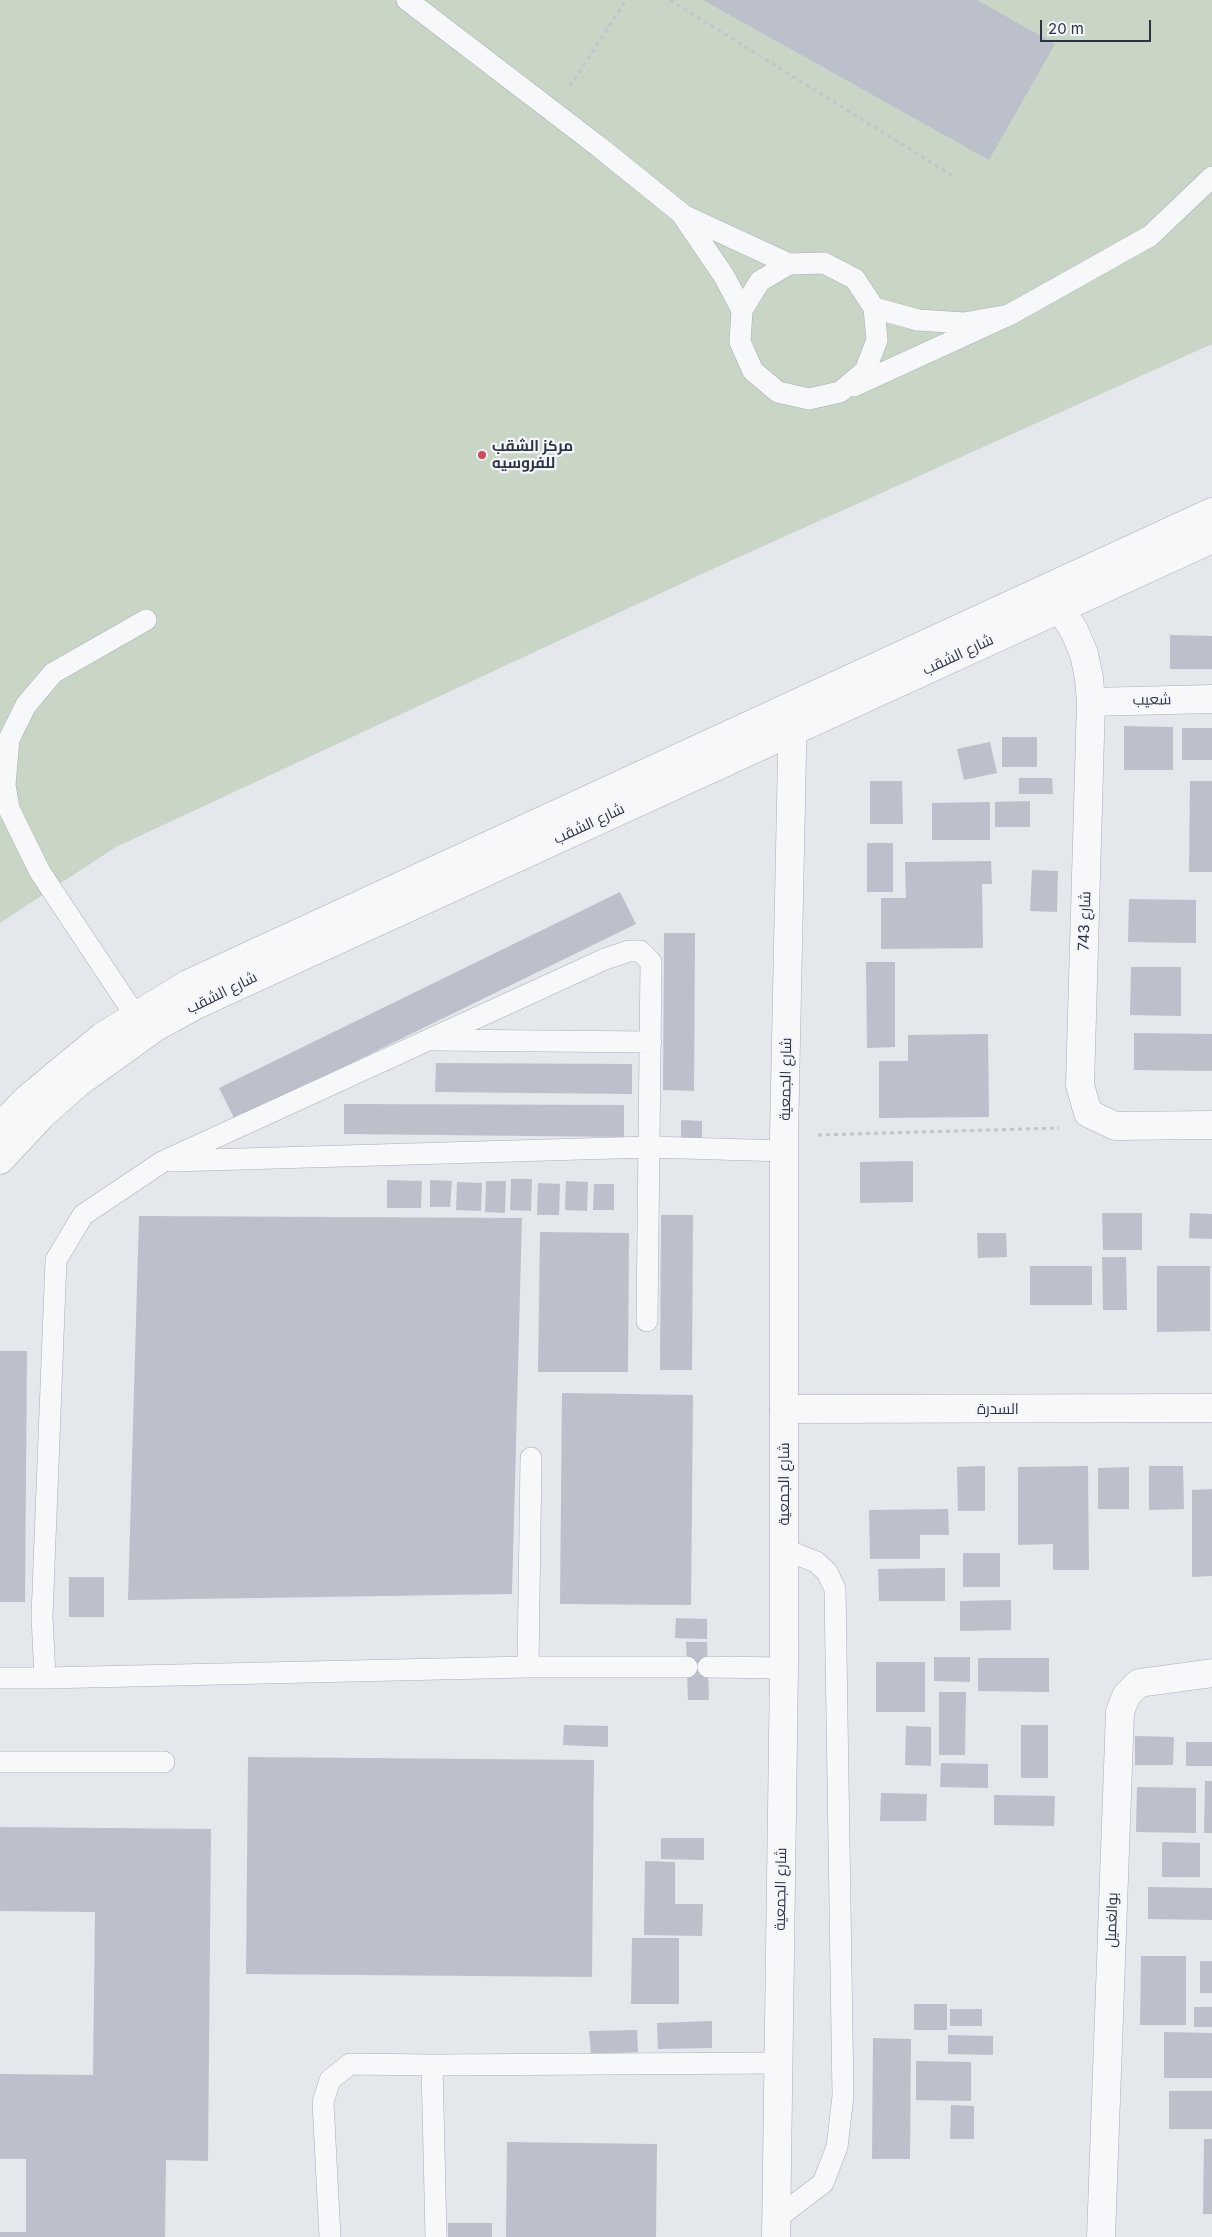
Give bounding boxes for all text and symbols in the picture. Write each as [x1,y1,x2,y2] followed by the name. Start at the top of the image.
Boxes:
[1042,10,1153,42] scale bar
[1048,19,1084,38] text: 20 m
[492,437,573,472] place label: مركز الشقب للفروسيه
[476,449,488,461] marker: مركز الشقب للفروسيه
[920,631,996,679] street label: شارع الشقب
[1133,691,1171,709] street label: شعيب
[551,800,627,848] street label: شارع الشقب
[1075,891,1095,951] street label: شارع 743
[184,968,260,1018] street label: شارع الشقب
[776,1037,796,1121] street label: شارع الجمعية
[977,1400,1019,1418] street label: السدرة
[775,1442,793,1526] street label: شارع الجمعية
[771,1847,791,1931] street label: شارع الجمعية
[1102,1892,1122,1948] street label: بوالغميل

